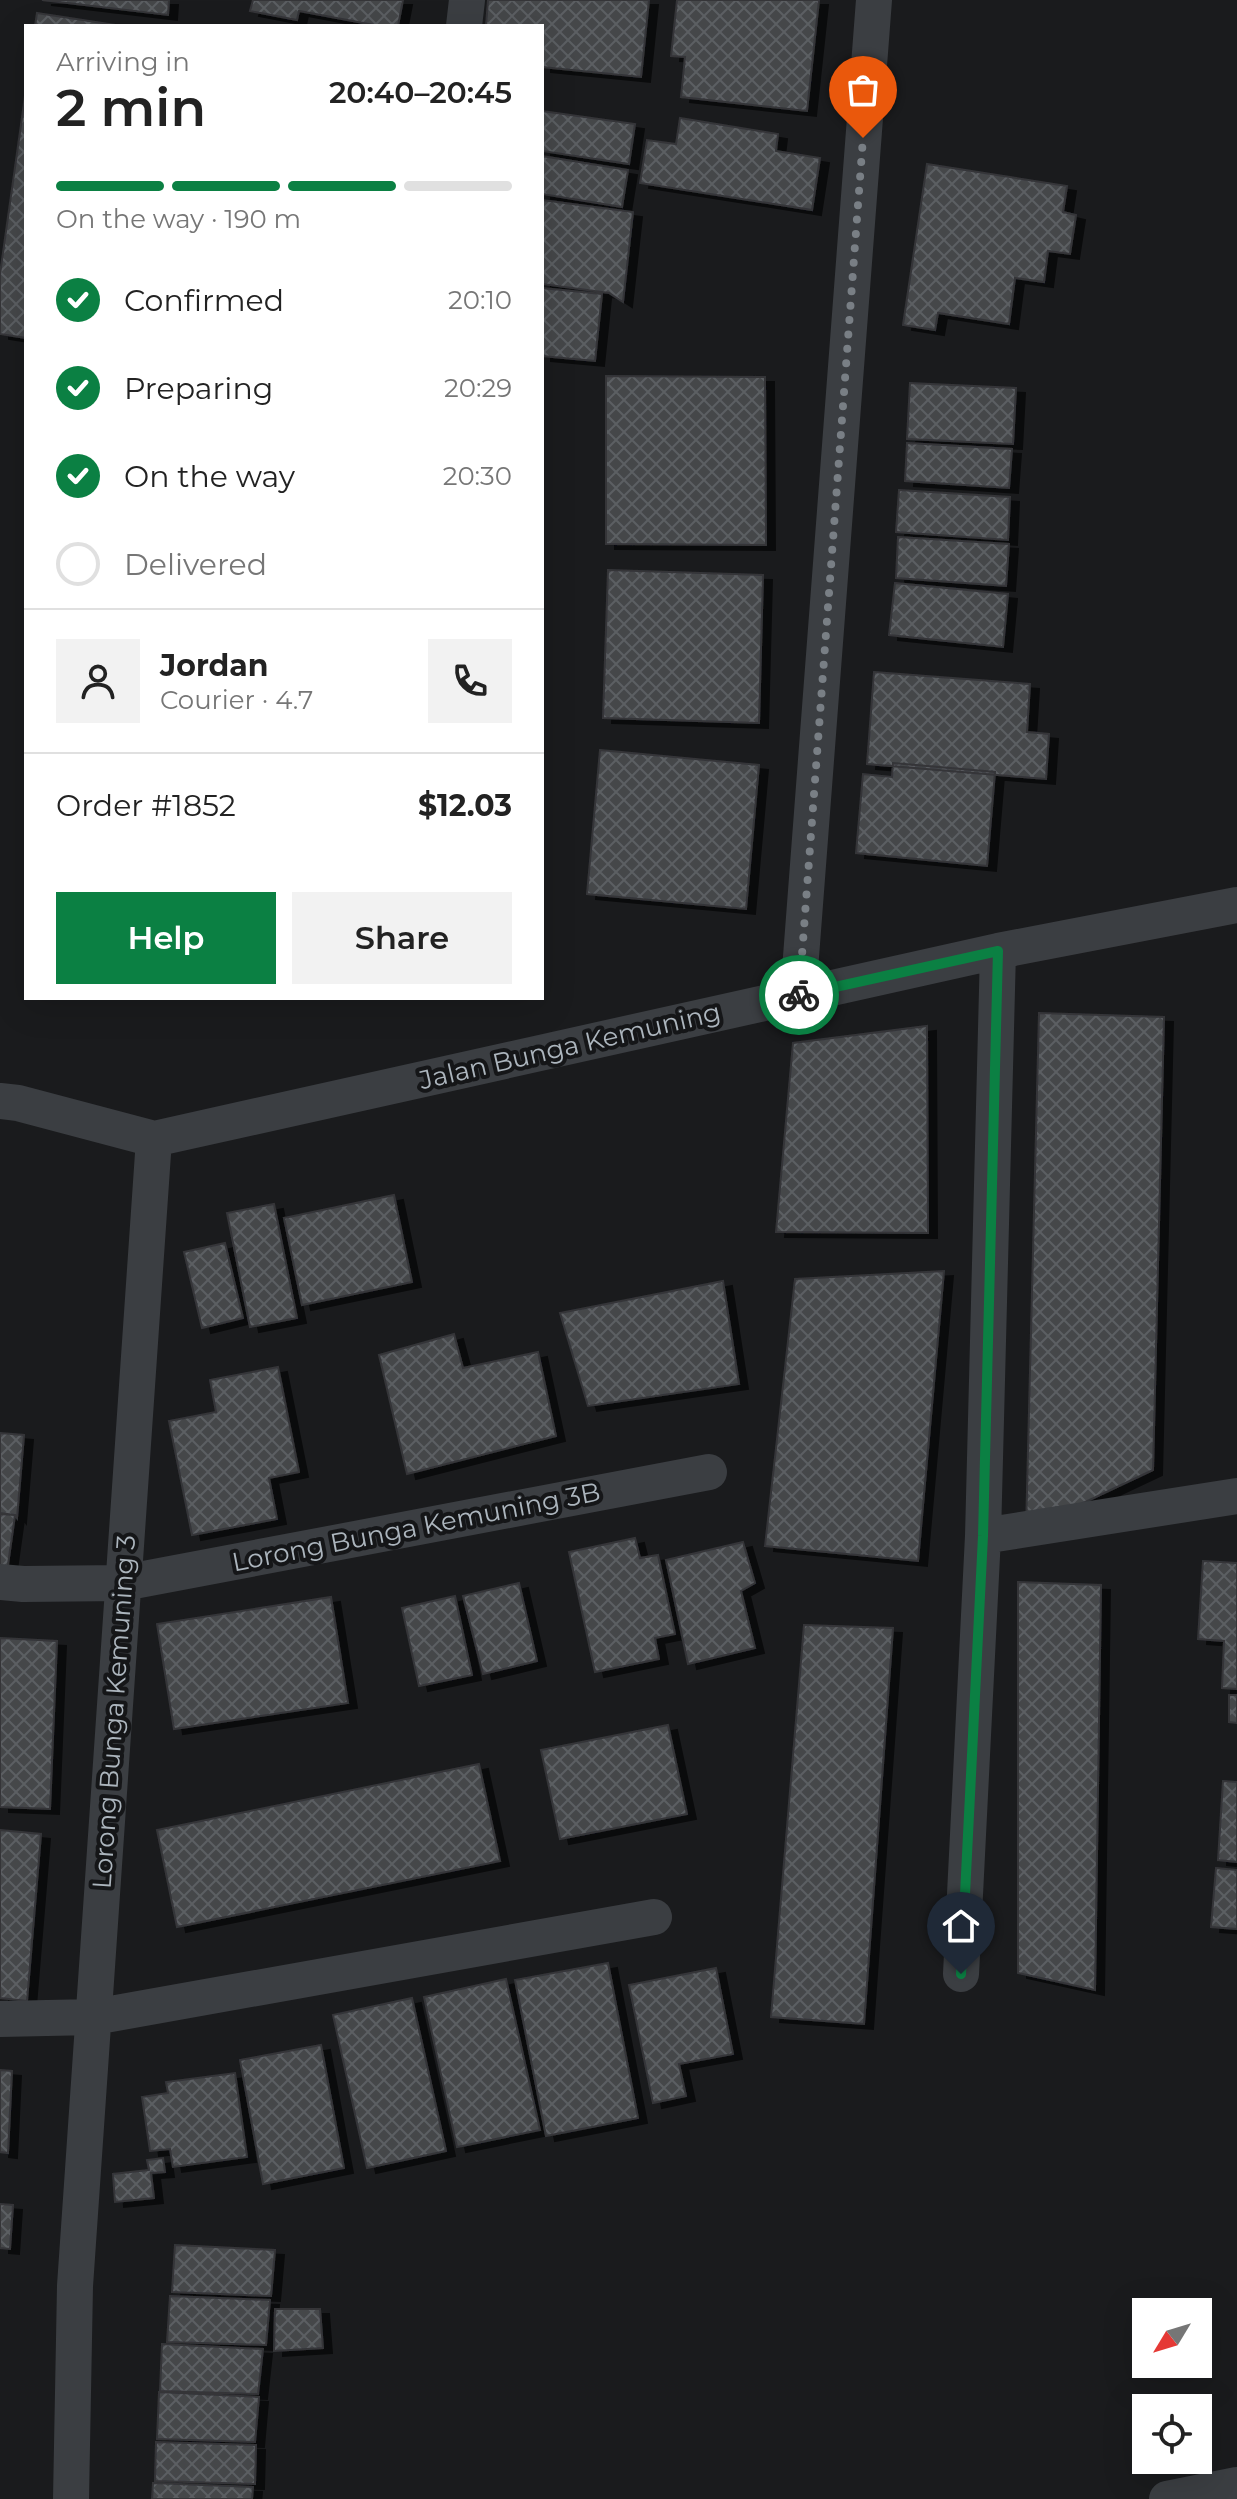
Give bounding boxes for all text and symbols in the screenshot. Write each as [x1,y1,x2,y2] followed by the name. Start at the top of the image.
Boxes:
[56,46,190,78] text: Arriving in
[829,56,897,138] pin
[841,68,885,112] icon: bag
[329,74,512,111] text: 20:40–20:45
[56,76,206,139] text: 2 min
[56,203,301,235] text: On the way · 190 m
[56,278,100,322] icon: check
[124,282,284,319] text: Confirmed
[448,284,512,316] text: 20:10
[56,366,100,410] icon: check
[124,370,273,407] text: Preparing
[444,372,512,404] text: 20:29
[56,454,100,498] icon: check
[124,458,295,495] text: On the way
[443,460,512,492] text: 20:30
[124,546,267,583] text: Delivered
[56,639,140,723] button: person
[428,639,512,723] button: phone
[160,647,269,684] text: Jordan
[160,684,313,716] text: Courier · 4.7
[56,787,236,824] text: Order #1852
[418,787,512,824] text: $12.03
[56,892,276,984] button: Help
[292,892,512,984] button: Share
[759,955,839,1035] courier
[777,973,821,1017] icon: bike
[415,996,724,1096] street label: Jalan Bunga Kemuning
[229,1476,603,1578] street label: Lorong Bunga Kemuning 3B
[86,1534,142,1890] street label: Lorong Bunga Kemuning 3
[927,1892,995,1974] pin
[939,1904,983,1948] icon: home
[1132,2298,1212,2378] north arrow
[1132,2298,1212,2474] map controls
[1132,2394,1212,2474] button: locate

